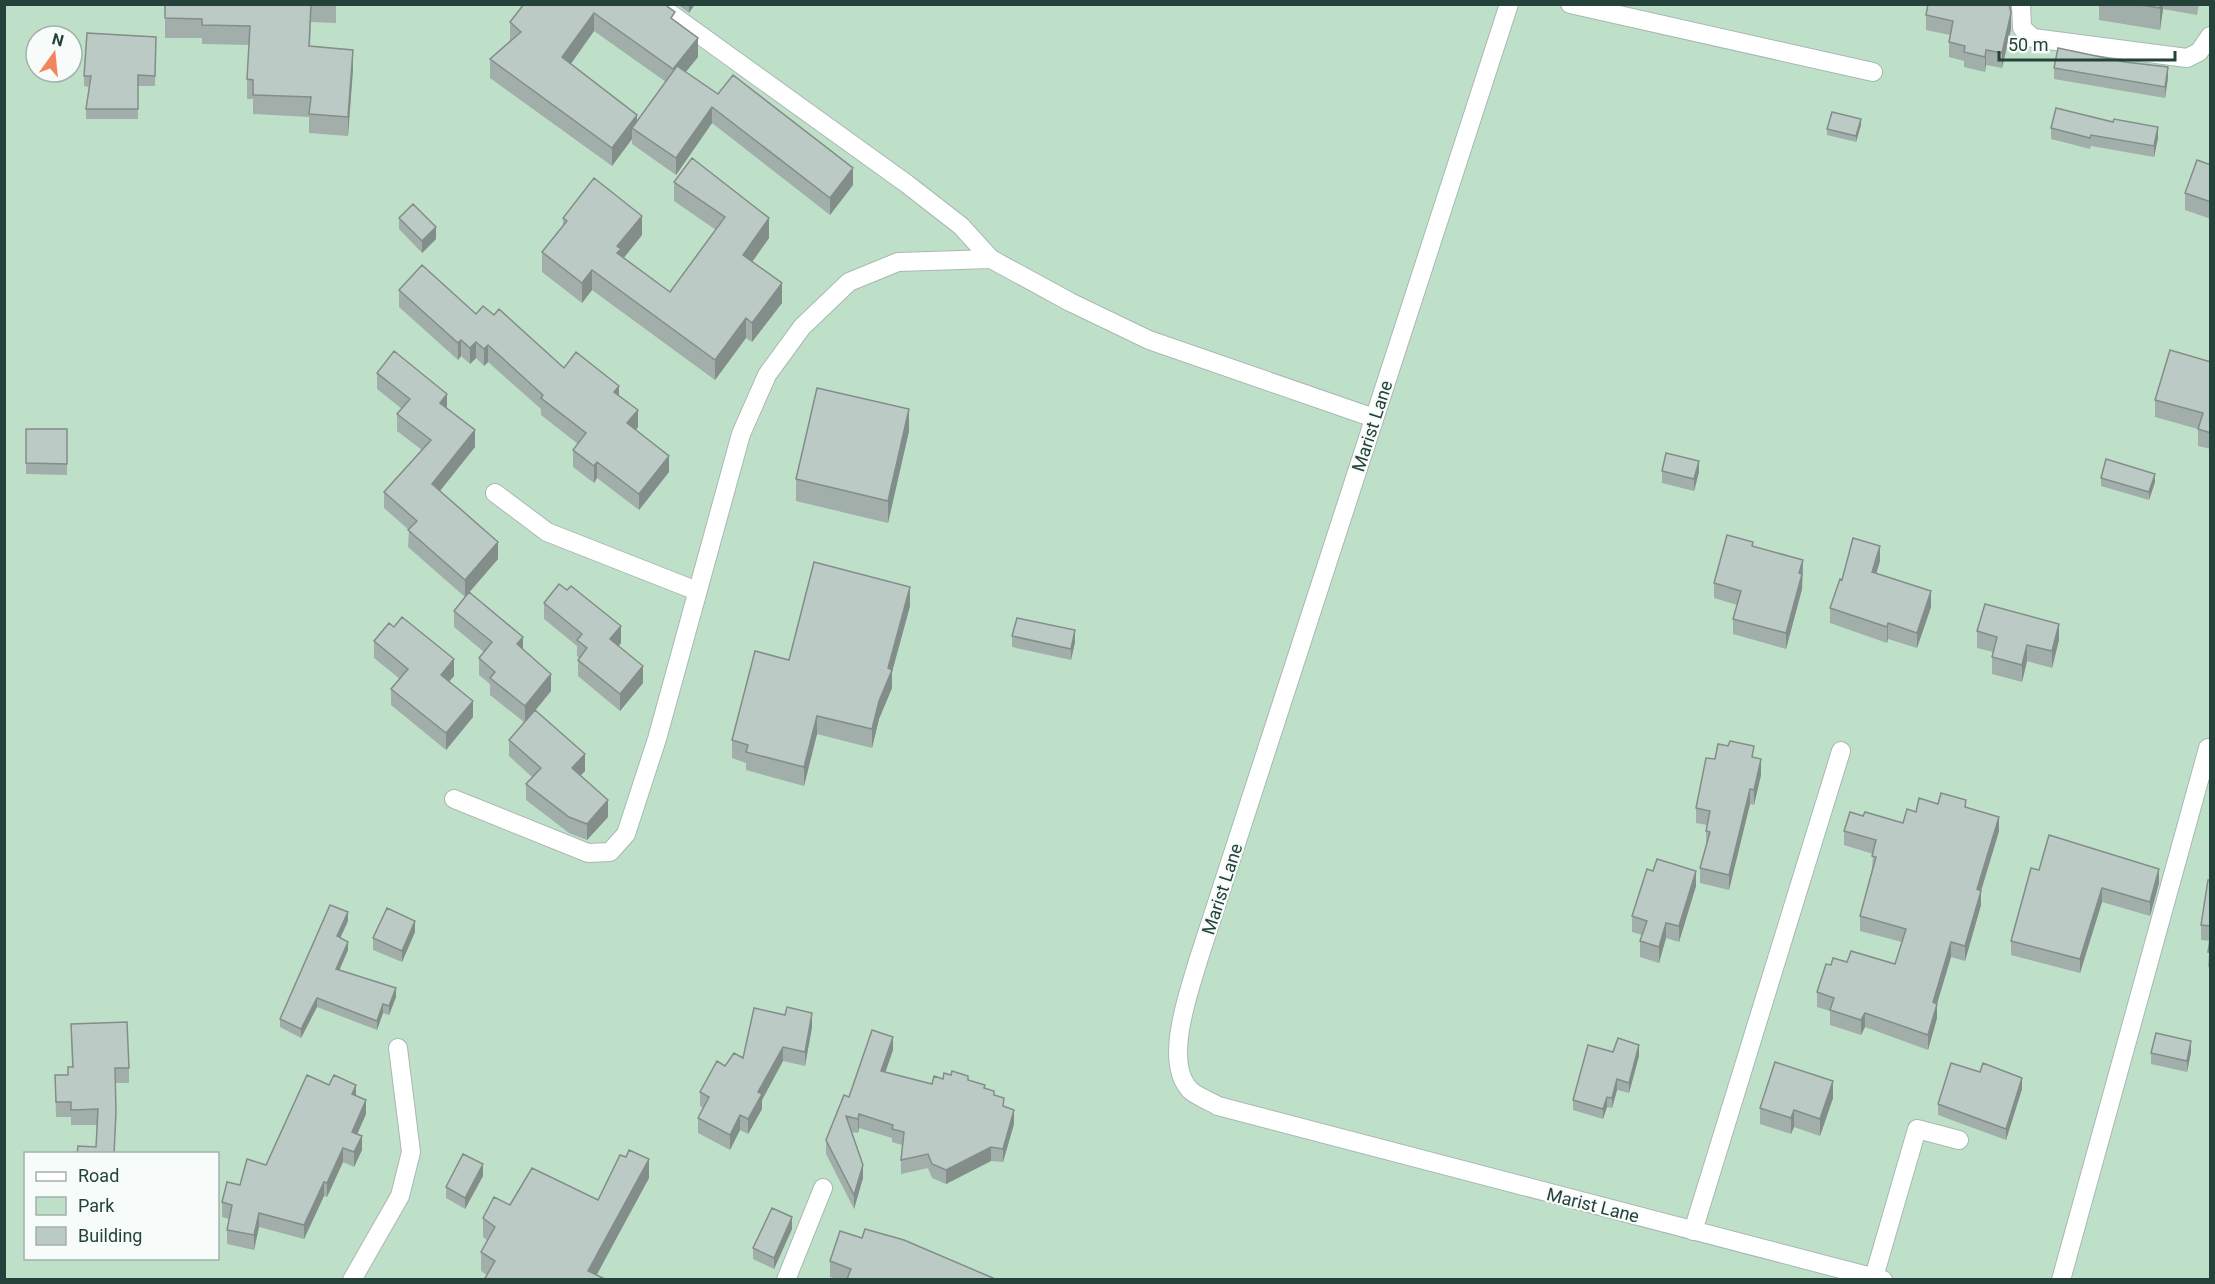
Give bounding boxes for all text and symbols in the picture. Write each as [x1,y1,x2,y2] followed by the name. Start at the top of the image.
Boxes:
[24,24,84,84] north arrow
[1999,24,2174,62] scale bar
[50,29,66,51] text: N
[2008,34,2048,55] text: 50 m
[1347,378,1397,474] street label: Marist Lane
[1197,841,1247,937] street label: Marist Lane
[24,1152,219,1260] legend
[78,1165,119,1186] text: Road
[1545,1183,1641,1227] street label: Marist Lane
[78,1195,115,1216] text: Park
[78,1225,142,1246] text: Building

